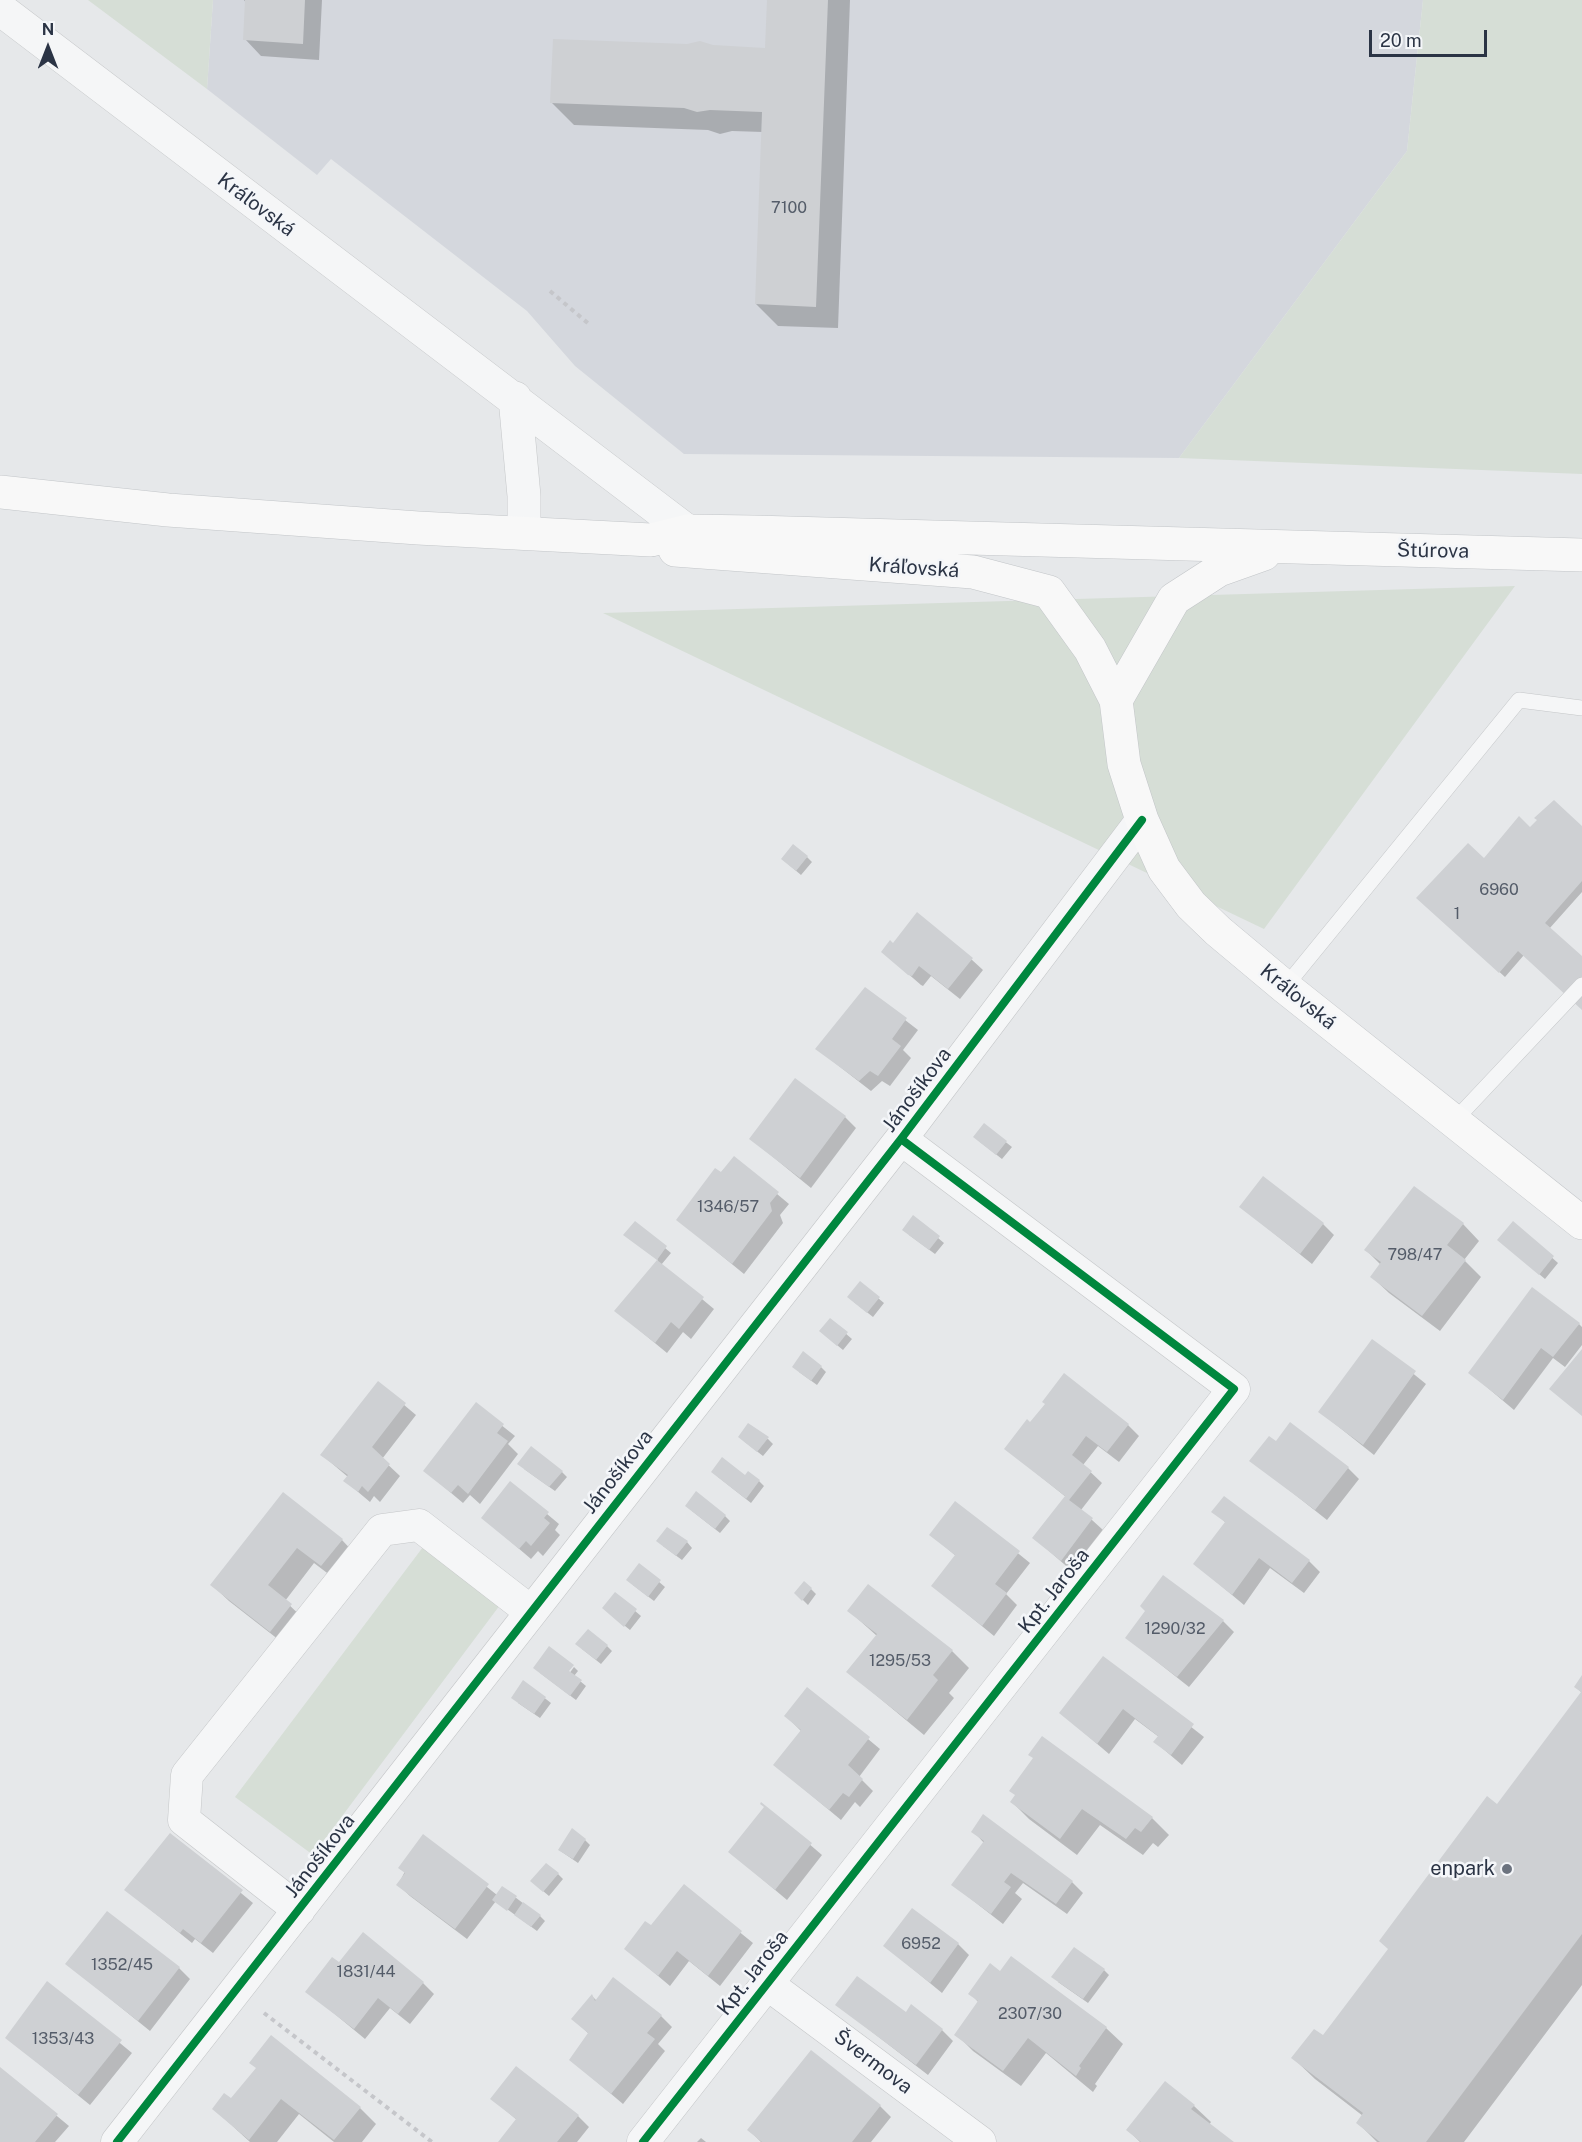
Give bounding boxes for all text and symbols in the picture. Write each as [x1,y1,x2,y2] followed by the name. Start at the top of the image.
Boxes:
[18,18,78,78] north arrow
[1372,18,1490,56] scale bar
[42,20,54,39] text: N
[1380,30,1422,51] text: 20 m
[213,168,299,242] street label: Kráľovská
[771,198,807,218] house number: 7100
[1397,538,1469,564] street label: Štúrova
[868,553,960,583] street label: Kráľovská
[1479,880,1519,900] house number: 6960
[1454,904,1460,924] house number: 1
[1255,959,1341,1035] street label: Kráľovská
[877,1043,957,1137] street label: Jánošíkova
[697,1197,759,1217] house number: 1346/57
[1388,1245,1442,1265] house number: 798/47
[578,1425,658,1519] street label: Jánošíkova
[1013,1544,1095,1638] street label: Kpt. Jaroša
[1145,1619,1205,1639] house number: 1290/32
[869,1651,931,1671] house number: 1295/53
[280,1809,360,1903] street label: Jánošíkova
[1430,1857,1495,1881] place label: enpark
[1500,1862,1514,1876] marker: enpark
[712,1926,794,2020] street label: Kpt. Jaroša
[901,1934,941,1954] house number: 6952
[91,1955,153,1975] house number: 1352/45
[336,1962,396,1982] house number: 1831/44
[998,2004,1062,2024] house number: 2307/30
[829,2025,917,2099] street label: Švermova
[32,2029,94,2049] house number: 1353/43

